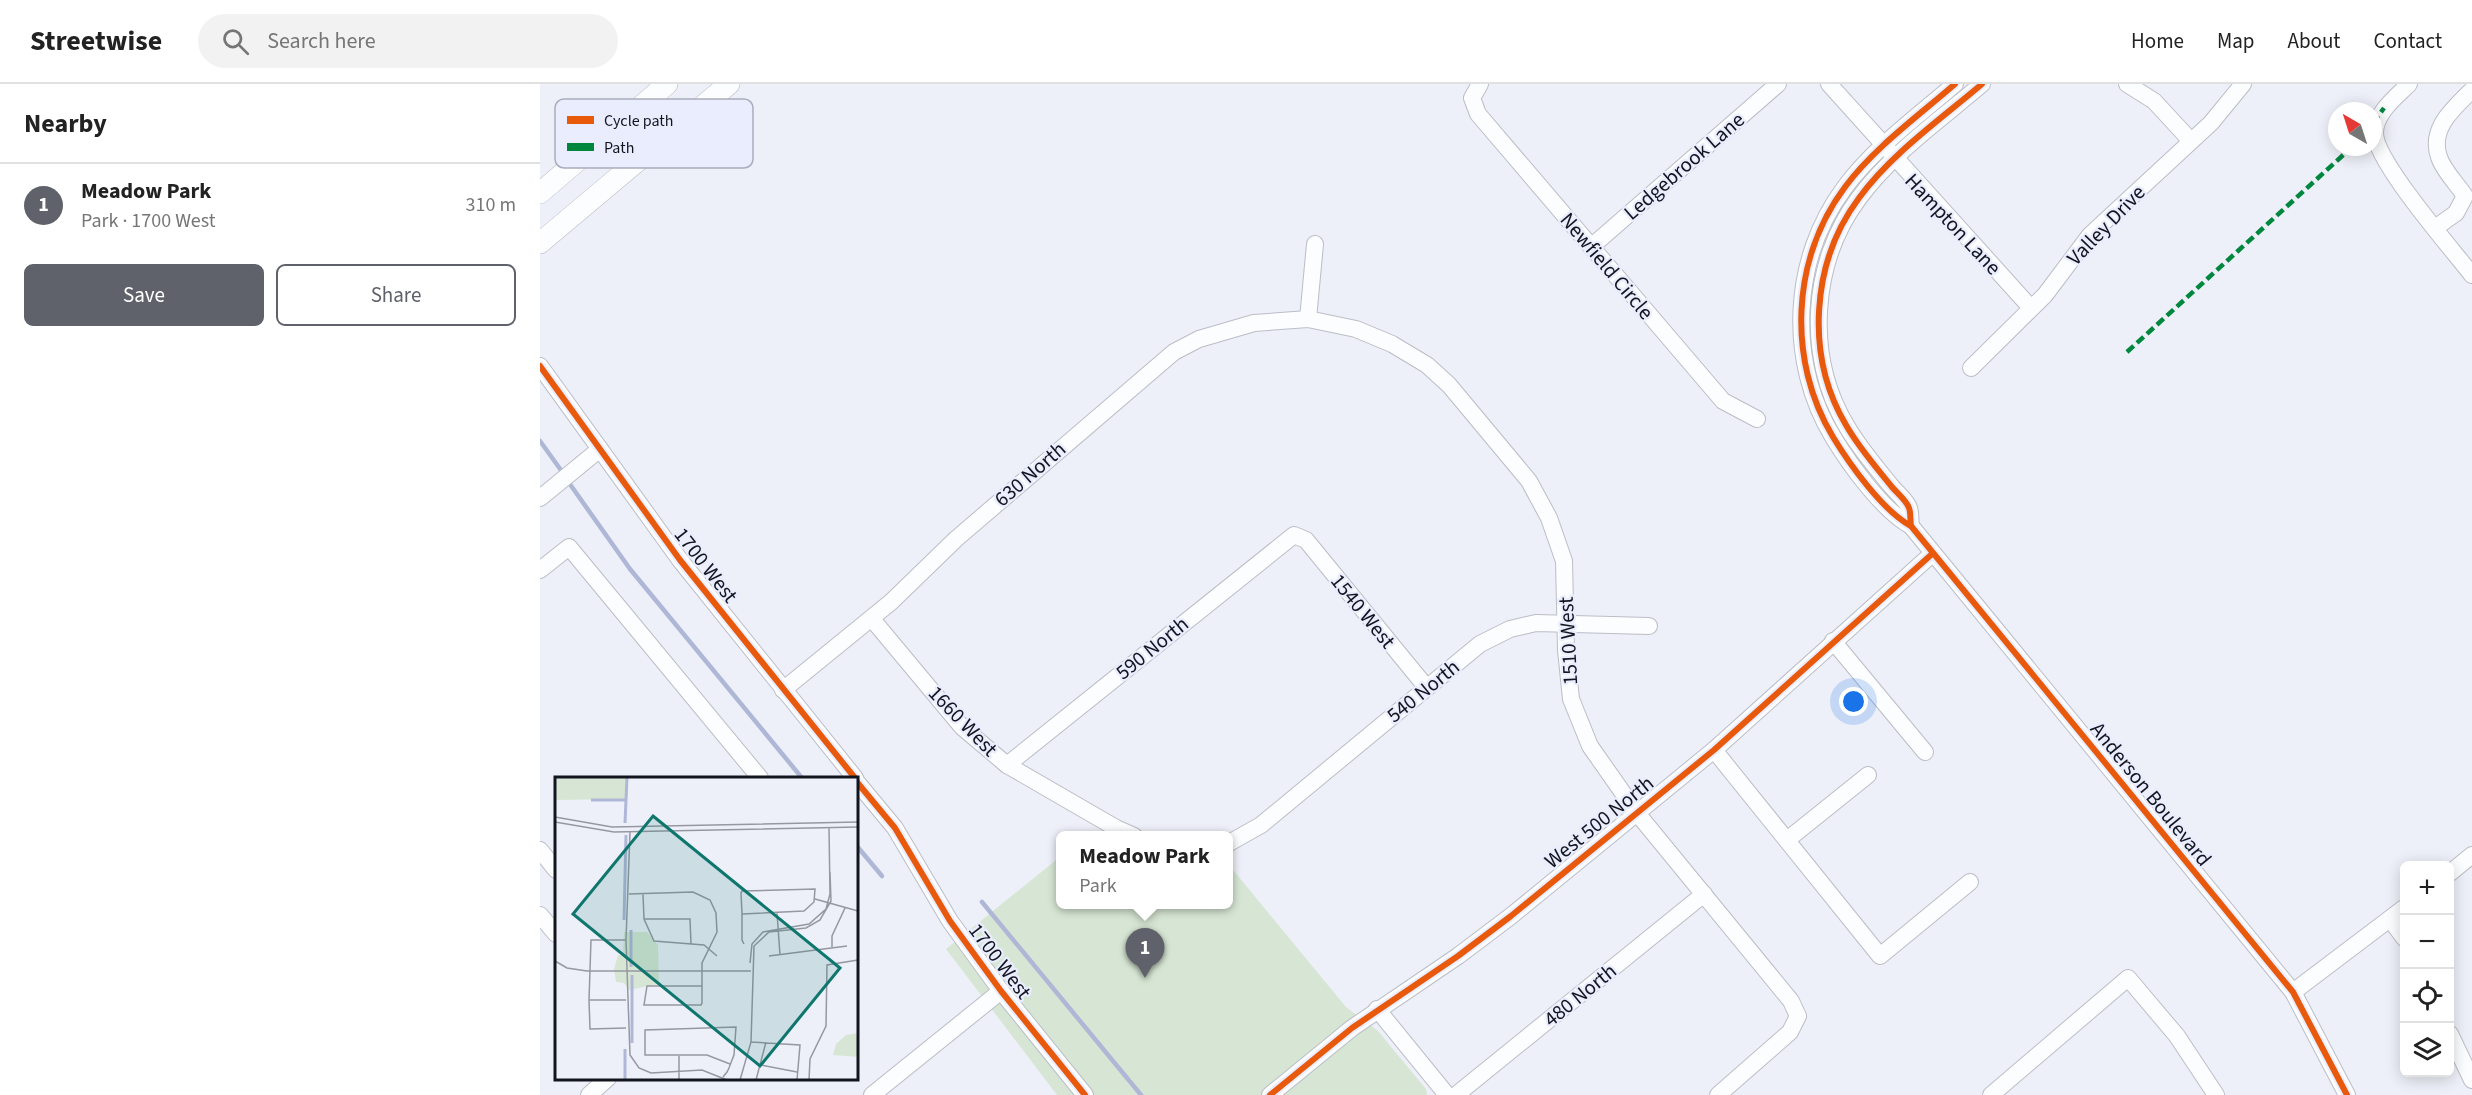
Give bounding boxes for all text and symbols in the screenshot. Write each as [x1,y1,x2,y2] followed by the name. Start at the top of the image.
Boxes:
[198,14,618,68] search box
[30,21,162,61] text: Streetwise
[219,25,252,58] icon: search
[267,25,376,57] text: Search here
[2131,26,2184,56] text: Home
[2217,26,2255,56] text: Map
[2288,26,2340,56] text: About
[2373,26,2442,56] text: Contact
[555,99,753,168] legend
[2328,102,2382,156] north arrow
[24,105,107,142] text: Nearby
[1617,105,1751,227] street label: Ledgebrook Lane
[604,110,673,132] text: Cycle path
[604,137,634,159] text: Path
[1898,166,2008,282] street label: Hampton Lane
[81,175,211,207] text: Meadow Park
[2060,178,2152,272] street label: Valley Drive
[38,191,49,219] text: 1
[466,191,516,219] text: 310 m
[1553,206,1661,326] street label: Newfield Circle
[81,207,216,235] text: Park · 1700 West
[24,264,264,326] button: Save
[276,264,516,326] button: Share
[988,434,1072,514] street label: 630 North
[667,521,745,609] street label: 1700 West
[1324,567,1402,655] street label: 1540 West
[1551,596,1585,686] street label: 1510 West
[1109,609,1195,687] street label: 590 North
[1380,652,1466,730] street label: 540 North
[922,679,1004,763] street label: 1660 West
[1839,687,1868,716] your location
[2083,715,2219,873] street label: Anderson Boulevard
[1538,769,1660,875] street label: West 500 North
[555,777,858,1080] inset map
[1056,831,1233,909] popup
[1079,840,1210,872] text: Meadow Park
[2400,861,2454,1077] map controls
[2400,861,2454,915] button: +
[1079,872,1117,900] text: Park
[2400,915,2454,969] button: −
[961,917,1039,1005] street label: 1700 West
[1126,928,1164,978] pin: 1
[1537,956,1623,1034] street label: 480 North
[2400,969,2454,1023] button: locate
[2400,1023,2454,1077] button: layers

